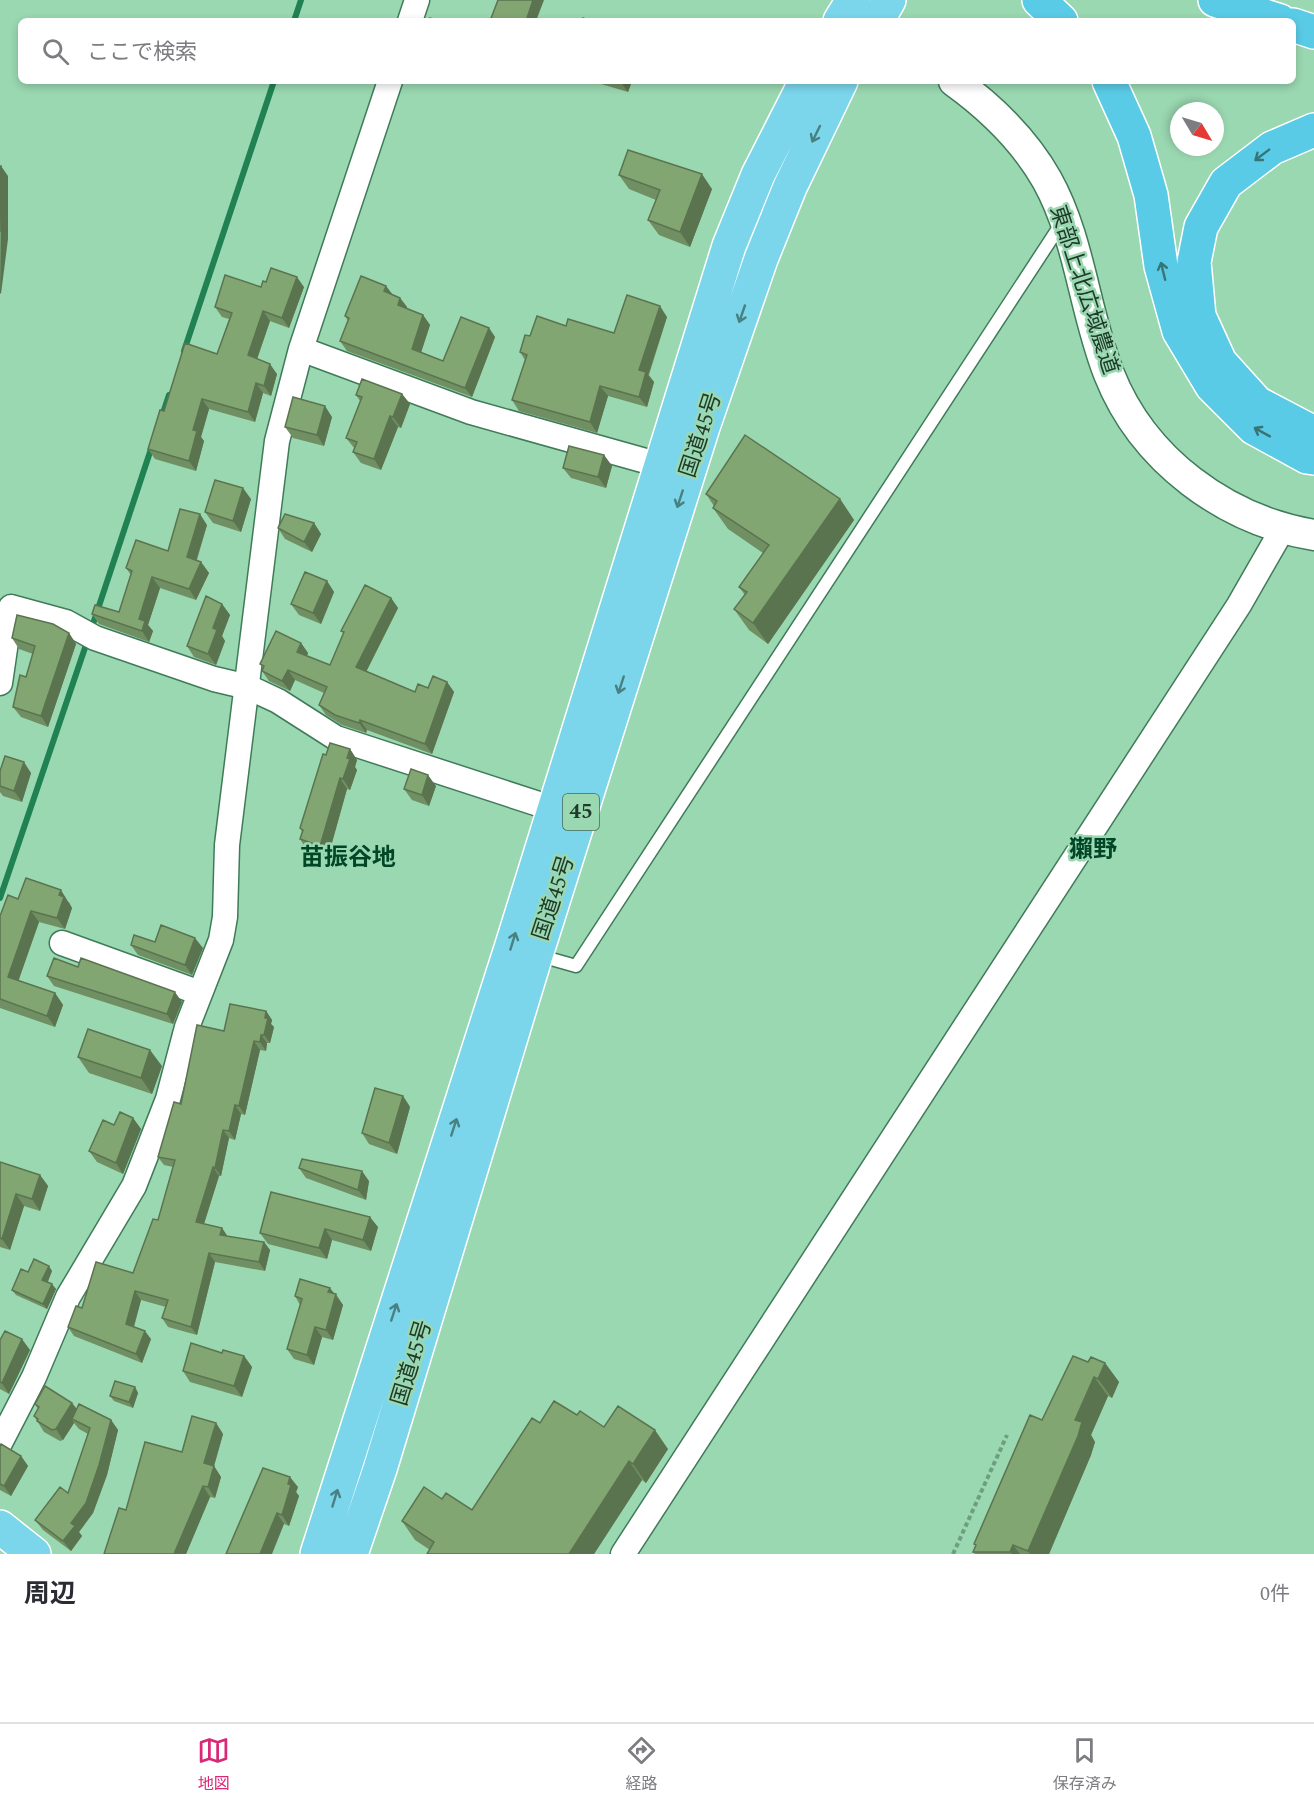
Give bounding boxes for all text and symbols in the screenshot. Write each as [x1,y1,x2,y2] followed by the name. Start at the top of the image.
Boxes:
[18,18,1296,84] search box
[39,35,72,68] icon: search
[87,36,197,69] text: ここで検索
[1170,102,1224,156] north arrow
[809,124,821,142] one-way arrow
[1254,149,1270,162] one-way arrow
[1041,201,1127,379] street label: 東部上北広域農道
[1156,261,1168,280] one-way arrow
[736,304,747,323] one-way arrow
[672,388,730,482] street label: 国道45号
[1254,426,1271,438] one-way arrow
[674,489,685,508] one-way arrow
[615,675,626,694] one-way arrow
[563,794,599,830] road number: 45
[1069,832,1117,868] district label: 獺野
[300,840,396,876] district label: 苗振谷地
[525,851,583,945] street label: 国道45号
[508,932,519,951] one-way arrow
[449,1118,460,1137] one-way arrow
[389,1303,400,1322] one-way arrow
[383,1316,441,1410] street label: 国道45号
[330,1489,341,1508] one-way arrow
[24,1574,76,1614] text: 周辺
[1260,1579,1290,1609] text: 0件
[197,1734,230,1796] tab: 地図
[625,1734,658,1796] tab: 経路
[1053,1734,1117,1796] tab: 保存済み

